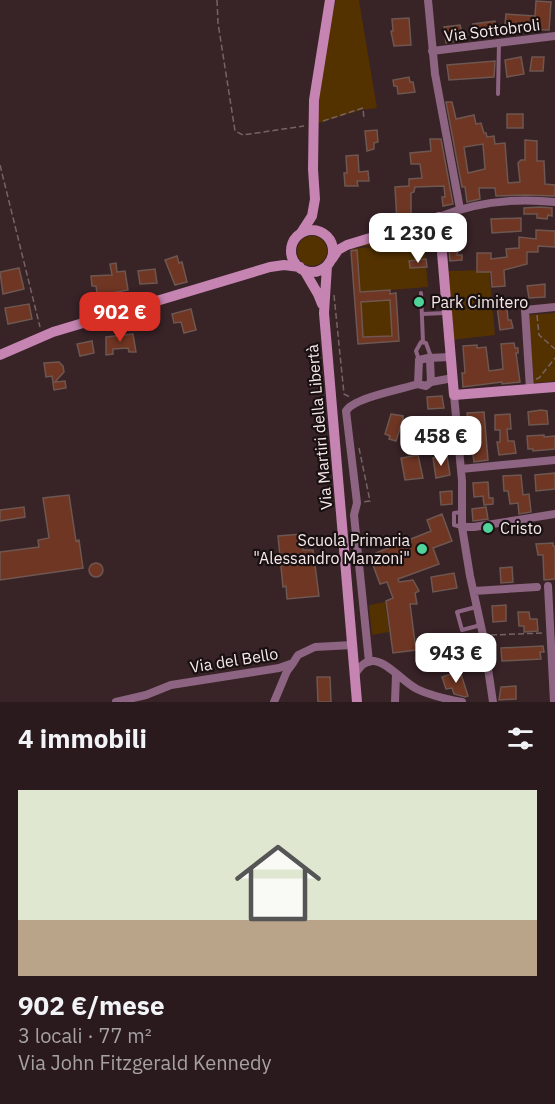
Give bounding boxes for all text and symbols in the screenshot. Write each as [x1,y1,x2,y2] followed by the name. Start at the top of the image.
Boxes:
[443,14,541,46] street label: Via Sottobroli
[363,213,473,264] pin: 1 230 €
[383,219,453,246] text: 1 230 €
[78,292,162,343] pin: 902 €
[431,292,528,312] place label: Park Cimitero
[412,295,426,309] marker: Park Cimitero
[93,298,147,325] text: 902 €
[302,343,336,511] street label: Via Martiri della Libertà
[399,416,483,467] pin: 458 €
[414,422,468,449] text: 458 €
[500,518,542,538] place label: Cristo
[481,521,495,535] marker: Cristo
[253,530,410,568] place label: Scuola Primaria "Alessandro Manzoni"
[415,542,429,556] marker: Scuola Primaria "Alessandro Manzoni"
[414,633,498,684] pin: 943 €
[429,639,483,666] text: 943 €
[188,643,280,677] street label: Via del Bello
[18,721,147,755] text: 4 immobili
[504,722,537,755] icon: filters
[224,829,332,937] icon: home
[18,988,165,1022] text: 902 €/mese
[18,1022,152,1049] text: 3 locali · 77 m²
[18,1049,271,1076] text: Via John Fitzgerald Kennedy

